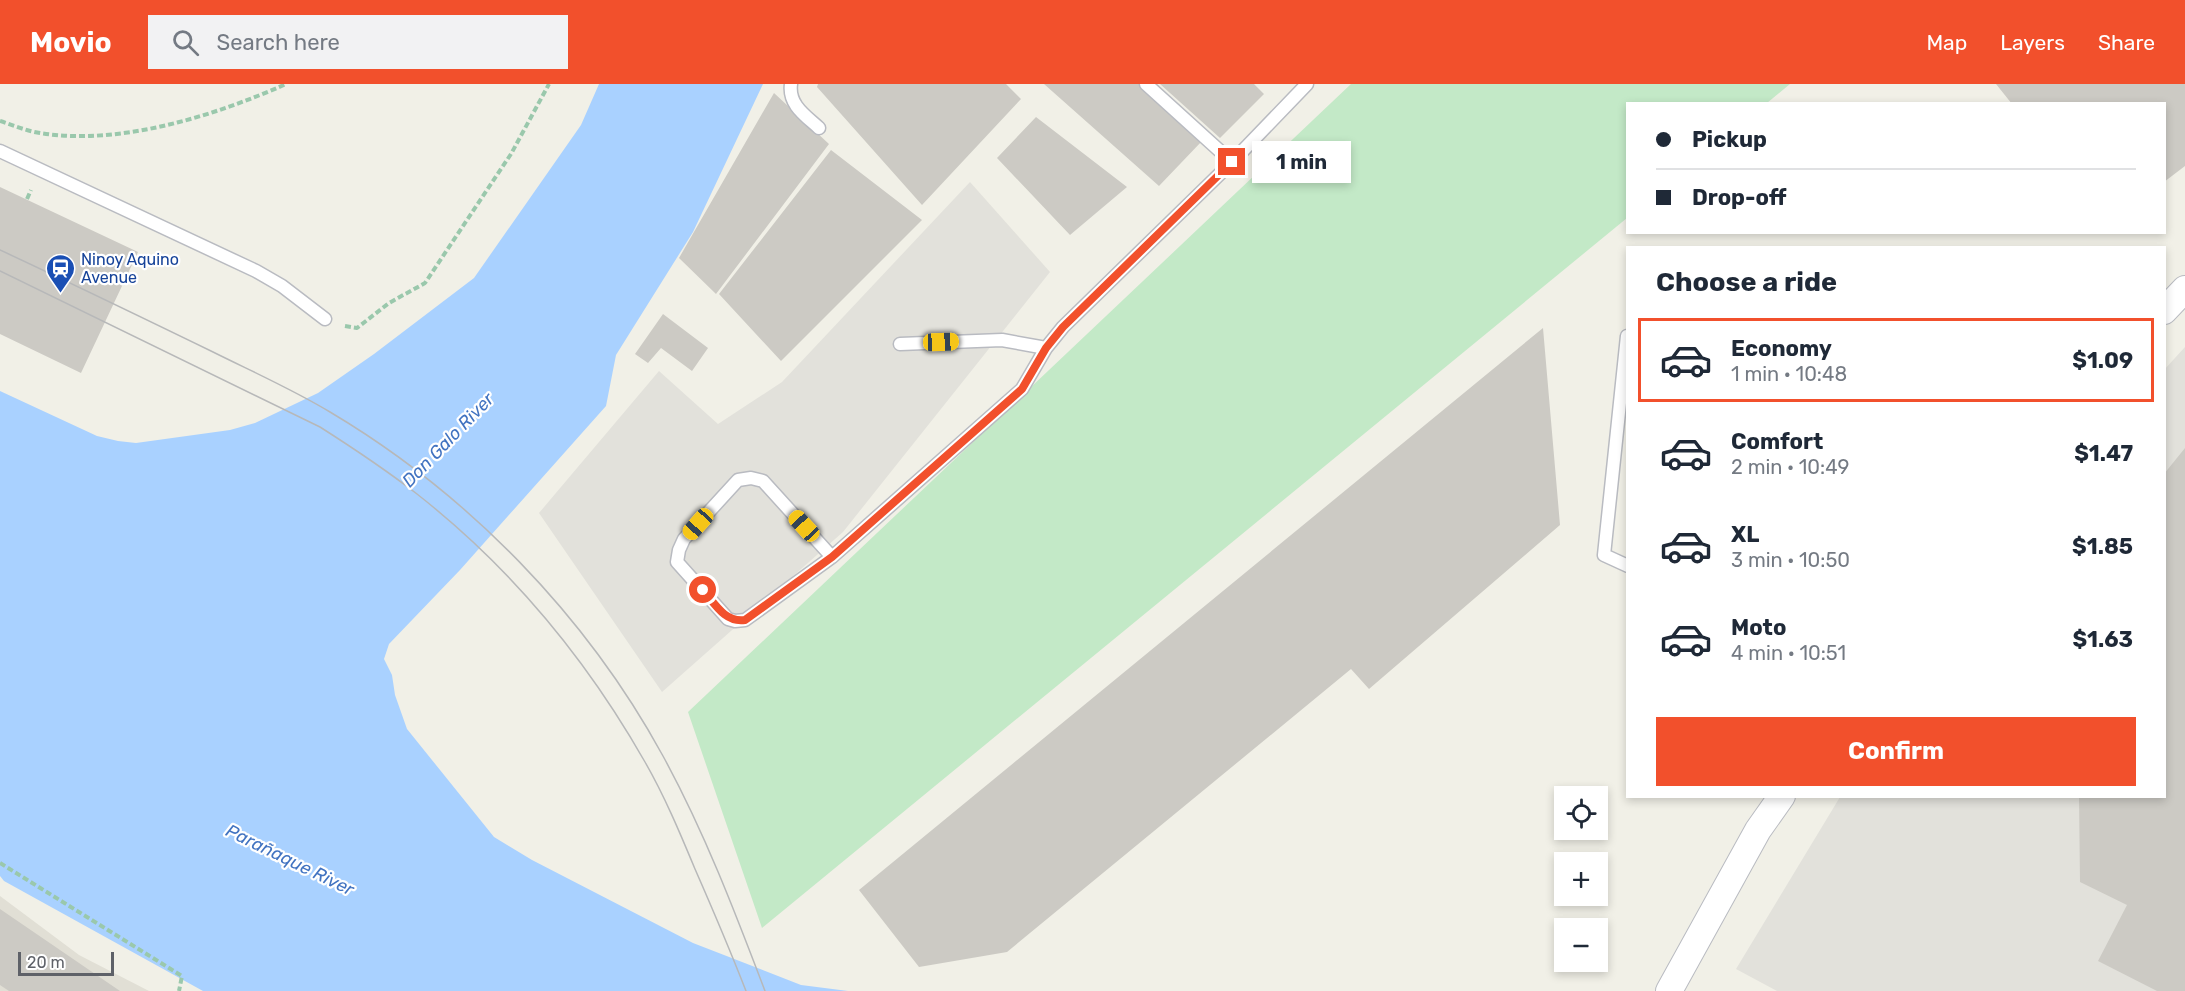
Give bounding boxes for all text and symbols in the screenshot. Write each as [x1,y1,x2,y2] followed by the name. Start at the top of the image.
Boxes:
[148,15,568,69] search box
[30,26,112,59] text: Movio
[169,26,202,59] icon: search
[217,29,340,56] text: Search here
[1926,30,1967,55] text: Map
[2000,30,2065,55] text: Layers
[2098,30,2155,55] text: Share
[1692,126,1767,153] text: Pickup
[1253,141,1352,183] callout: 1 min
[1218,148,1245,175] route end
[1276,150,1327,174] text: 1 min
[1692,184,1787,211] text: Drop-off
[81,250,179,287] place label: Ninoy Aquino Avenue
[44,252,76,294] station icon: Ninoy Aquino Avenue
[1656,266,1837,298] text: Choose a ride
[923,332,959,352] car
[1659,333,1713,387] icon: car
[1731,335,1832,362] text: Economy
[2072,347,2133,374] text: $1.09
[1731,362,1847,386] text: 1 min · 10:48
[397,387,499,492] water label: Don Galo River
[1659,426,1713,480] icon: car
[1731,428,1823,455] text: Comfort
[2074,440,2133,467] text: $1.47
[1731,455,1849,479] text: 2 min · 10:49
[679,505,717,543] car
[785,507,823,545] car
[1659,519,1713,573] icon: car
[1731,521,1759,548] text: XL
[2072,533,2133,560] text: $1.85
[1731,548,1850,572] text: 3 min · 10:50
[689,576,716,603] route start
[1659,612,1713,666] icon: car
[1731,614,1786,641] text: Moto
[2072,626,2133,653] text: $1.63
[1731,641,1846,665] text: 4 min · 10:51
[1656,717,2136,786] button: Confirm
[1554,786,1608,972] map controls
[1554,786,1608,840] button: locate
[222,819,359,901] water label: Parañaque River
[1554,852,1608,906] button: +
[1554,918,1608,972] button: −
[18,949,114,976] scale bar
[27,953,65,972] text: 20 m

